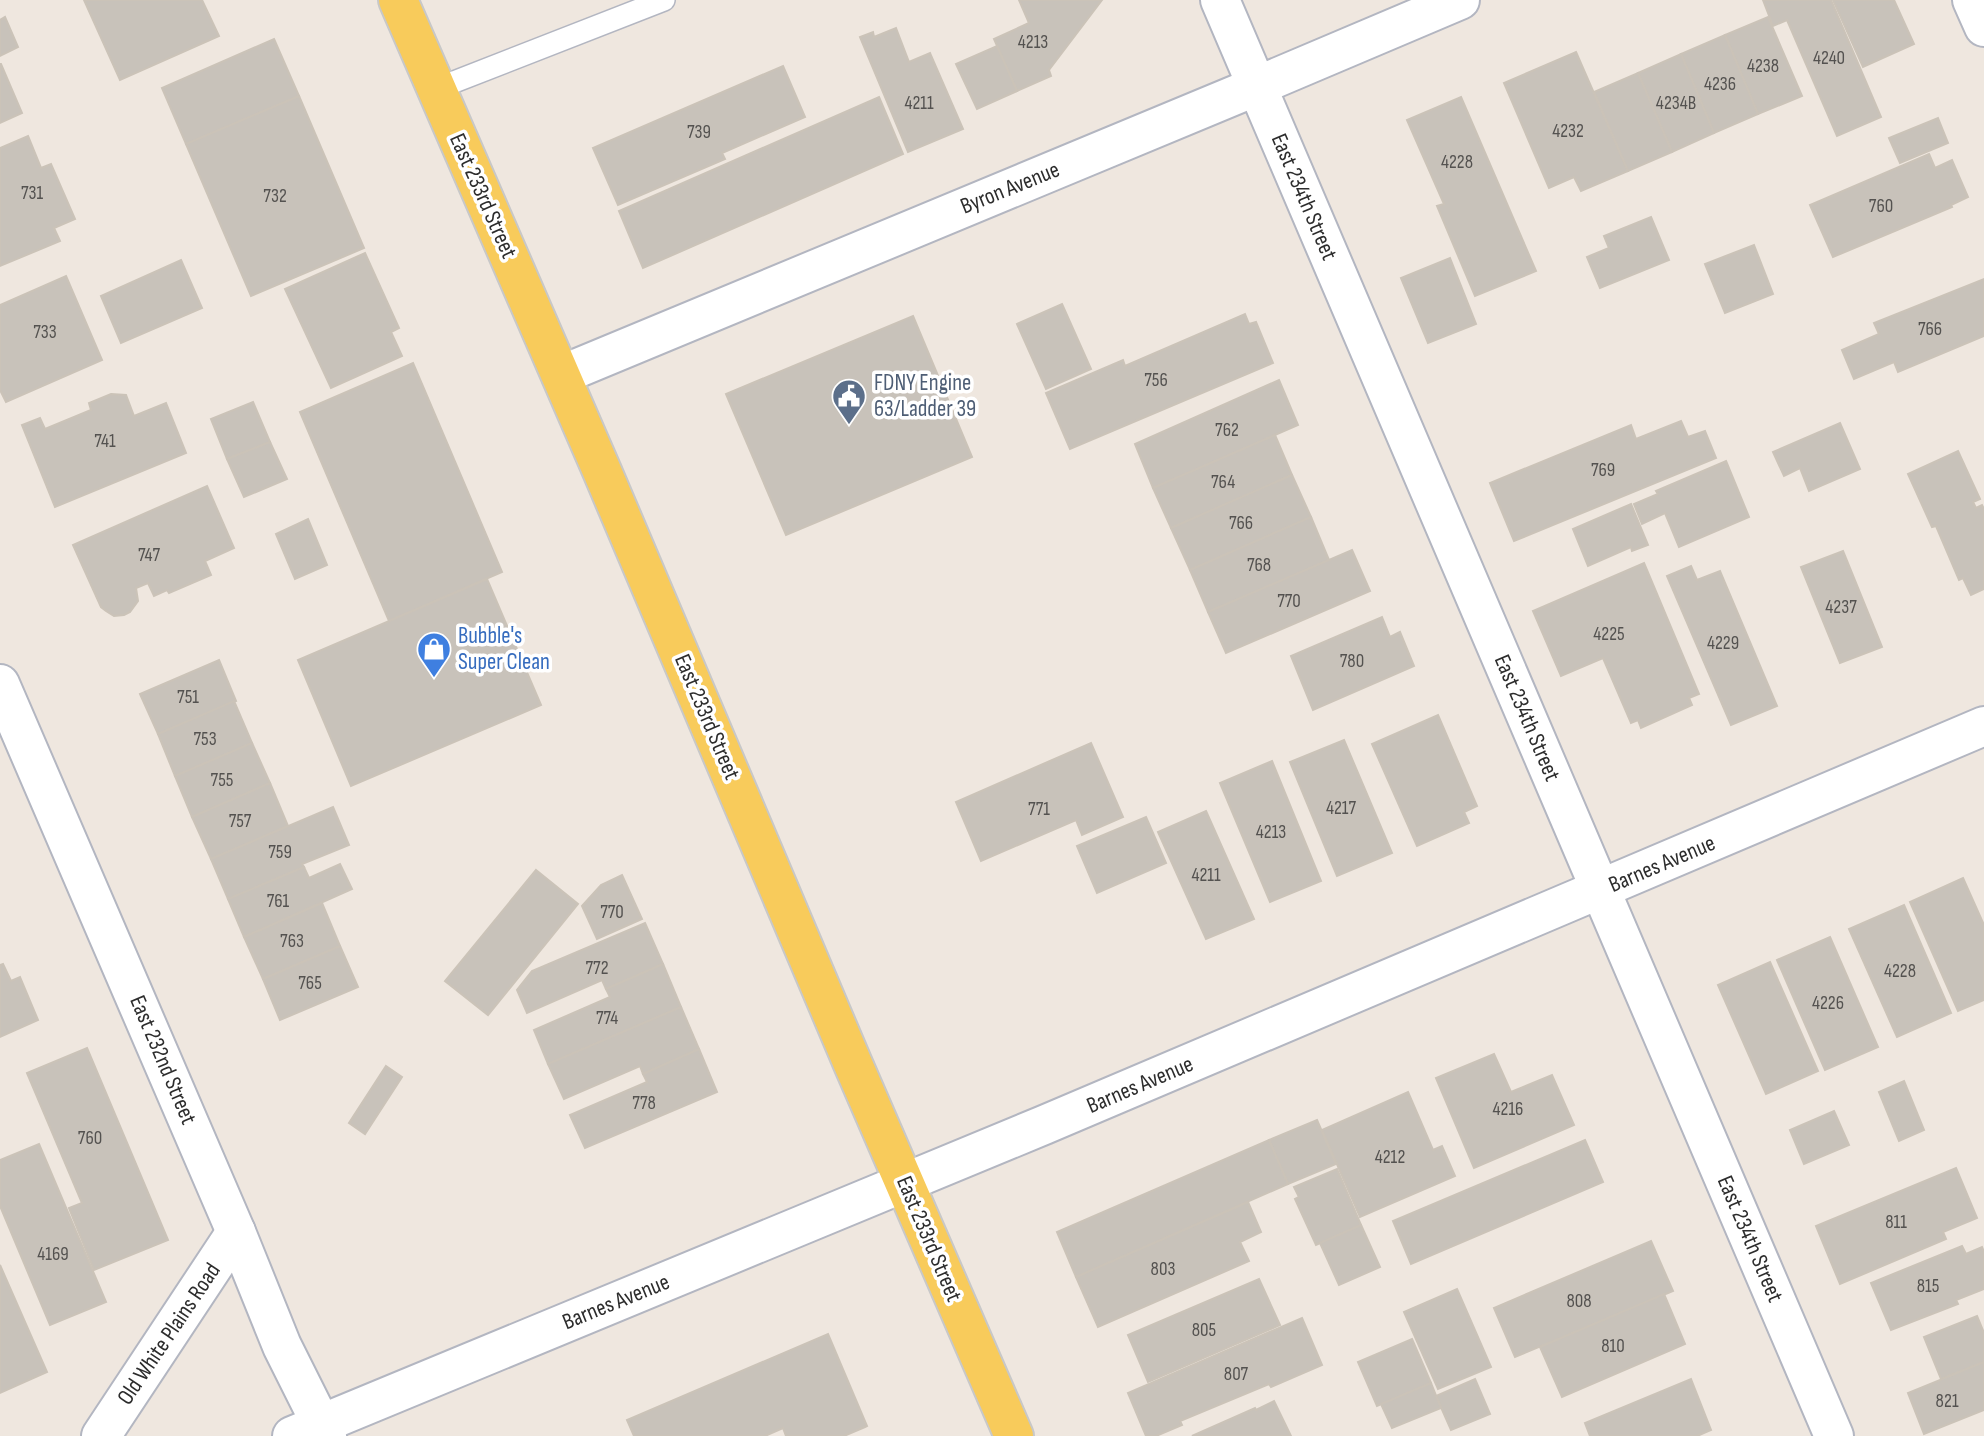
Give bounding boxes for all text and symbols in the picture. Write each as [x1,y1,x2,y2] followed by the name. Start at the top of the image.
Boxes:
[1018,31,1048,54] house number: 4213
[1813,47,1845,70] house number: 4240
[1747,55,1779,78] house number: 4238
[1704,73,1736,96] house number: 4236
[904,92,934,115] house number: 4211
[1656,92,1696,115] house number: 4234B
[1552,120,1584,143] house number: 4232
[687,121,711,144] house number: 739
[443,129,523,263] street label: East 233rd Street
[1265,129,1343,265] street label: East 234th Street
[1441,151,1473,174] house number: 4228
[956,155,1064,221] street label: Byron Avenue
[21,182,43,205] house number: 731
[263,185,287,208] house number: 732
[1869,195,1893,218] house number: 760
[1918,318,1942,341] house number: 766
[33,321,57,344] house number: 733
[874,369,976,423] place label: FDNY Engine 63/Ladder 39
[1144,369,1168,392] house number: 756
[830,377,868,426] public building icon: FDNY Engine 63/Ladder 39
[1215,419,1239,442] house number: 762
[94,430,116,453] house number: 741
[1591,459,1615,482] house number: 769
[1211,471,1235,494] house number: 764
[1229,512,1253,535] house number: 766
[138,544,160,567] house number: 747
[1247,554,1271,577] house number: 768
[1277,590,1301,613] house number: 770
[1825,596,1857,619] house number: 4237
[458,622,550,676] place label: Bubble's Super Clean
[1593,623,1625,646] house number: 4225
[415,630,453,679] shop icon: Bubble's Super Clean
[1707,632,1739,655] house number: 4229
[668,650,746,784] street label: East 233rd Street
[1340,650,1364,673] house number: 780
[1488,650,1566,786] street label: East 234th Street
[177,686,199,709] house number: 751
[193,728,217,751] house number: 753
[211,769,233,792] house number: 755
[1326,797,1356,820] house number: 4217
[1028,798,1050,821] house number: 771
[229,810,252,833] house number: 757
[1256,821,1286,844] house number: 4213
[1605,829,1719,899] street label: Barnes Avenue
[268,841,292,864] house number: 759
[1191,864,1221,887] house number: 4211
[267,890,290,913] house number: 761
[600,901,624,924] house number: 770
[280,930,304,953] house number: 763
[585,957,609,980] house number: 772
[1884,960,1916,983] house number: 4228
[298,972,322,995] house number: 765
[123,991,203,1129] street label: East 232nd Street
[1812,992,1844,1015] house number: 4226
[596,1007,618,1030] house number: 774
[1083,1050,1197,1120] street label: Barnes Avenue
[632,1092,656,1115] house number: 778
[1493,1098,1523,1121] house number: 4216
[78,1127,102,1150] house number: 760
[1375,1146,1405,1169] house number: 4212
[1711,1171,1789,1307] street label: East 234th Street
[890,1172,968,1306] street label: East 233rd Street
[1885,1211,1907,1234] house number: 811
[37,1243,69,1266] house number: 4169
[111,1258,227,1410] street label: Old White Plains Road
[1151,1258,1175,1281] house number: 803
[558,1268,674,1336] street label: Barnes Avenue
[1917,1275,1939,1298] house number: 815
[1566,1290,1592,1313] house number: 808
[1192,1319,1216,1342] house number: 805
[1601,1335,1625,1358] house number: 810
[1224,1363,1249,1386] house number: 807
[1935,1390,1959,1413] house number: 821

